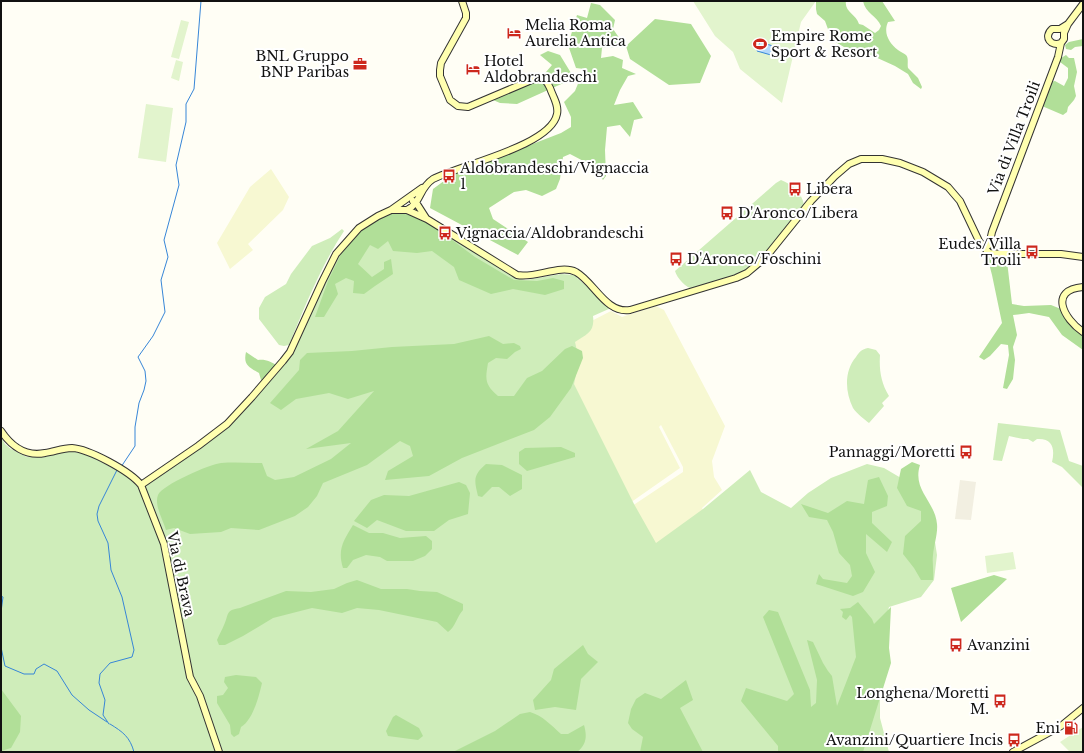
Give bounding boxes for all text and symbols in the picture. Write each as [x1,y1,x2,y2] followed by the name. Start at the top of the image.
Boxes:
[524,16,626,50] place label: Melia Roma Aurelia Antica
[506,25,522,41] hotel icon: Melia Roma Aurelia Antica
[771,27,878,61] place label: Empire Rome Sport & Resort
[752,36,768,52] sports icon: Empire Rome Sport & Resort
[256,47,349,81] place label: BNL Gruppo BNP Paribas
[483,52,597,86] place label: Hotel Aldobrandeschi
[352,56,368,72] office icon: BNL Gruppo BNP Paribas
[465,61,481,77] hotel icon: Hotel Aldobrandeschi
[984,78,1044,199] street label: Via di Villa Troili
[459,159,649,193] place label: Aldobrandeschi/Vignaccia 1
[441,168,457,184] bus stop icon: Aldobrandeschi/Vignaccia 1
[806,180,853,198] place label: Libera
[787,181,803,197] bus stop icon: Libera
[738,204,858,222] place label: D'Aronco/Libera
[719,205,735,221] bus stop icon: D'Aronco/Libera
[455,224,644,242] place label: Vignaccia/Aldobrandeschi
[437,225,453,241] bus stop icon: Vignaccia/Aldobrandeschi
[938,235,1021,269] place label: Eudes/Villa Troili
[1024,244,1040,260] bus stop icon: Eudes/Villa Troili
[687,250,821,268] place label: D'Aronco/Foschini
[668,251,684,267] bus stop icon: D'Aronco/Foschini
[829,443,955,461] place label: Pannaggi/Moretti
[958,444,974,460] bus stop icon: Pannaggi/Moretti
[163,529,199,618] street label: Via di Brava
[966,636,1030,654] place label: Avanzini
[948,637,964,653] bus stop icon: Avanzini
[856,684,989,718] place label: Longhena/Moretti M.
[992,693,1008,709] bus stop icon: Longhena/Moretti M.
[1035,719,1060,737] place label: Eni
[1063,720,1079,736] fuel station icon: Eni
[825,731,1003,749] place label: Avanzini/Quartiere Incis
[1006,732,1022,748] bus stop icon: Avanzini/Quartiere Incis

